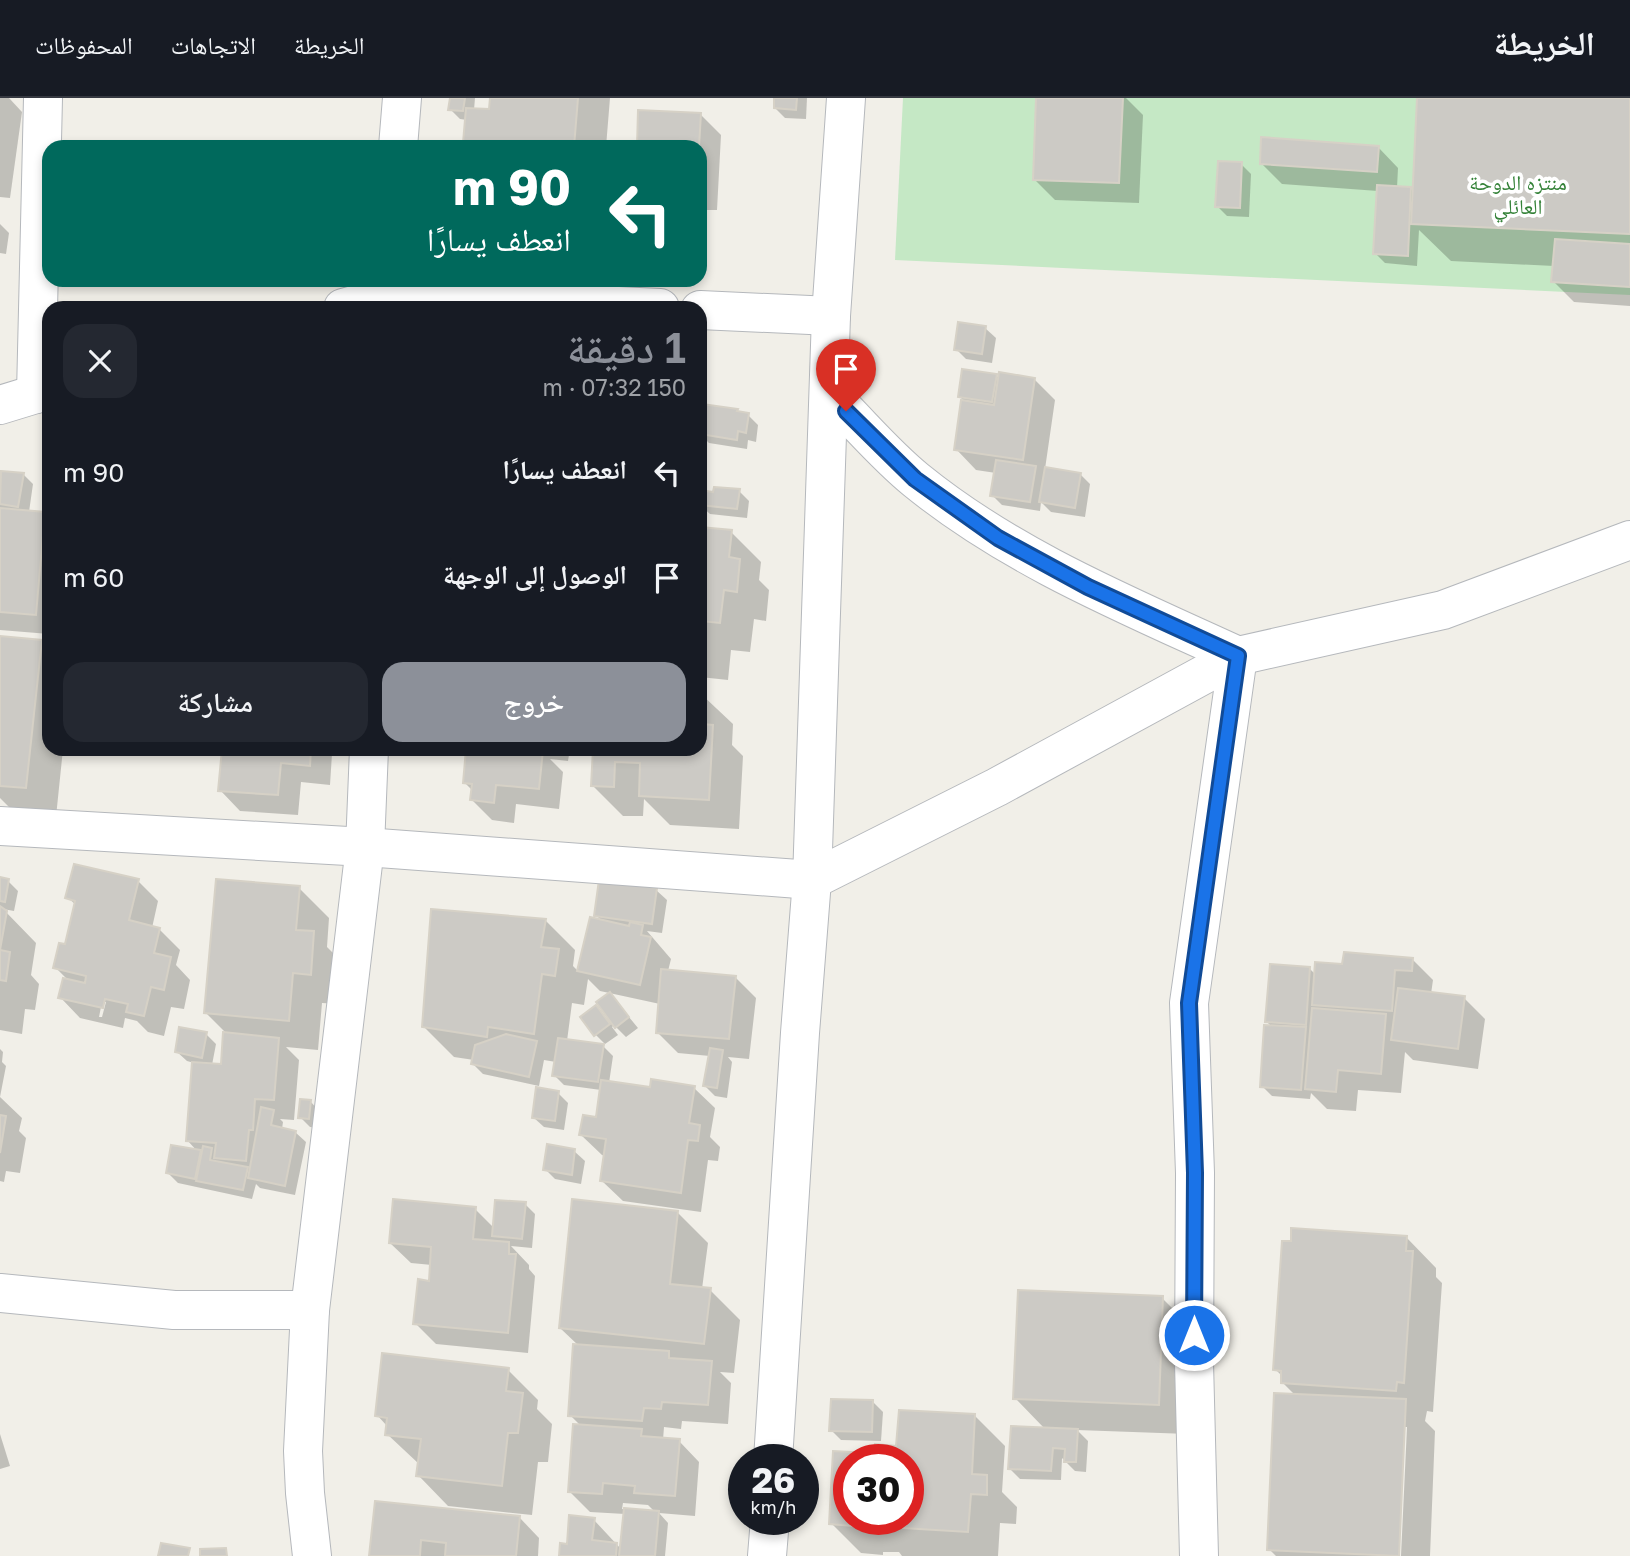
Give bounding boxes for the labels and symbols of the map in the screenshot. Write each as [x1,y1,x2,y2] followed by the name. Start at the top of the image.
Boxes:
[1469,169,1567,223] park label: منتزه الدوحة العائلي
[816,339,876,411] pin
[1157,1298,1231,1372] position arrow
[833,1444,924,1535] speed limit sign: 30

